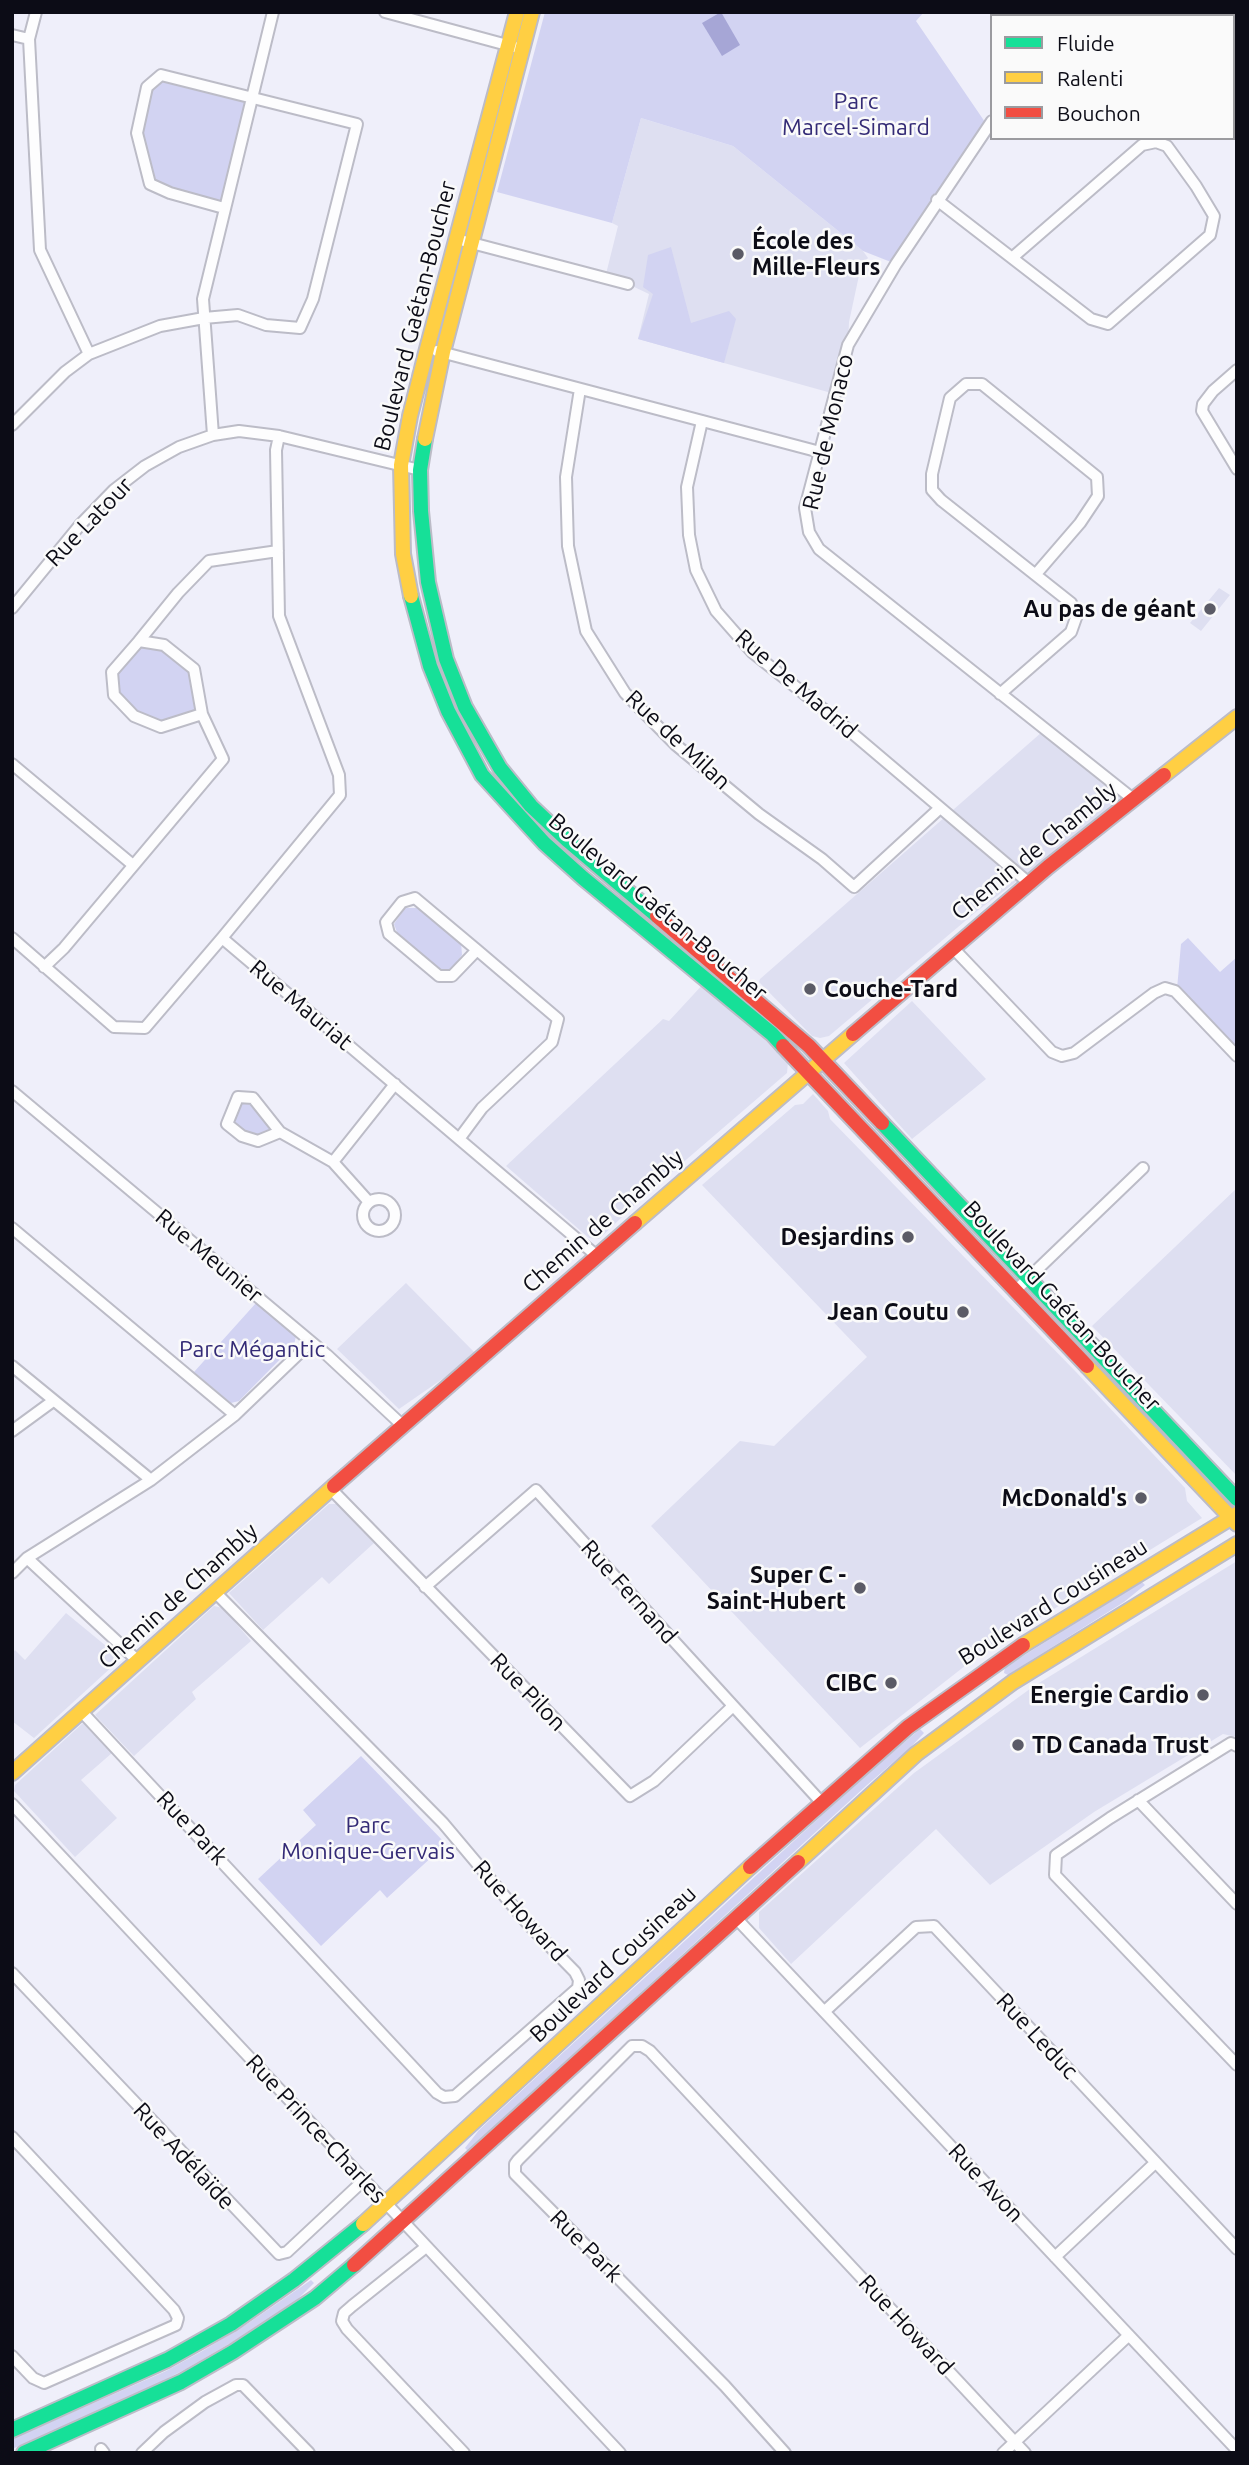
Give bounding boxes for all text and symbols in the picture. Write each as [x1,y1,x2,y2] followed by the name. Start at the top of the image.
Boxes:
[990,14,1235,140] legend
[1057,31,1115,55] text: Fluide
[1057,66,1123,90] text: Ralenti
[782,87,930,141] park label: Parc Marcel-Simard
[1057,101,1141,125] text: Bouchon
[368,178,462,454] street label: Boulevard Gaétan-Boucher
[752,227,880,281] place label: École des Mille-Fleurs
[730,246,746,262] marker: École des Mille-Fleurs
[797,351,859,513] street label: Rue de Monaco
[40,472,138,572] street label: Rue Latour
[1023,595,1196,623] place label: Au pas de géant
[1202,601,1218,617] marker: Au pas de géant
[729,624,863,744] street label: Rue De Madrid
[620,684,736,796] street label: Rue de Milan
[946,776,1122,926] street label: Chemin de Chambly
[543,807,773,1007] street label: Boulevard Gaétan-Boucher
[244,954,358,1056] street label: Rue Mauriat
[824,975,958,1003] place label: Couche-Tard
[802,981,818,997] marker: Couche-Tard
[517,1143,689,1299] street label: Chemin de Chambly
[957,1195,1167,1417] street label: Boulevard Gaétan-Boucher
[150,1203,268,1309] street label: Rue Meunier
[780,1223,894,1251] place label: Desjardins
[900,1229,916,1245] marker: Desjardins
[827,1298,949,1326] place label: Jean Coutu
[955,1304,971,1320] marker: Jean Coutu
[179,1335,325,1363] park label: Parc Mégantic
[1001,1484,1127,1512] place label: McDonald's
[1133,1490,1149,1506] marker: McDonald's
[93,1517,263,1675] street label: Chemin de Chambly
[954,1533,1152,1671] street label: Boulevard Cousineau
[575,1534,683,1650] street label: Rue Fernand
[707,1561,846,1615] place label: Super C - Saint-Hubert
[852,1580,868,1596] marker: Super C - Saint-Hubert
[484,1647,572,1737] street label: Rue Pilon
[825,1669,877,1697] place label: CIBC
[883,1675,899,1691] marker: CIBC
[1030,1681,1189,1709] place label: Energie Cardio
[1195,1687,1211,1703] marker: Energie Cardio
[1032,1731,1209,1759] place label: TD Canada Trust
[1010,1737,1026,1753] marker: TD Canada Trust
[151,1785,233,1871] street label: Rue Park
[281,1811,455,1865] park label: Parc Monique-Gervais
[467,1855,573,1967] street label: Rue Howard
[524,1880,702,2048] street label: Boulevard Cousineau
[990,1987,1084,2085] street label: Rue Leduc
[240,2049,392,2209] street label: Rue Prince-Charles
[127,2097,241,2215] street label: Rue Adélaïde
[943,2138,1029,2228] street label: Rue Avon
[544,2204,628,2288] street label: Rue Park
[853,2269,959,2381] street label: Rue Howard

